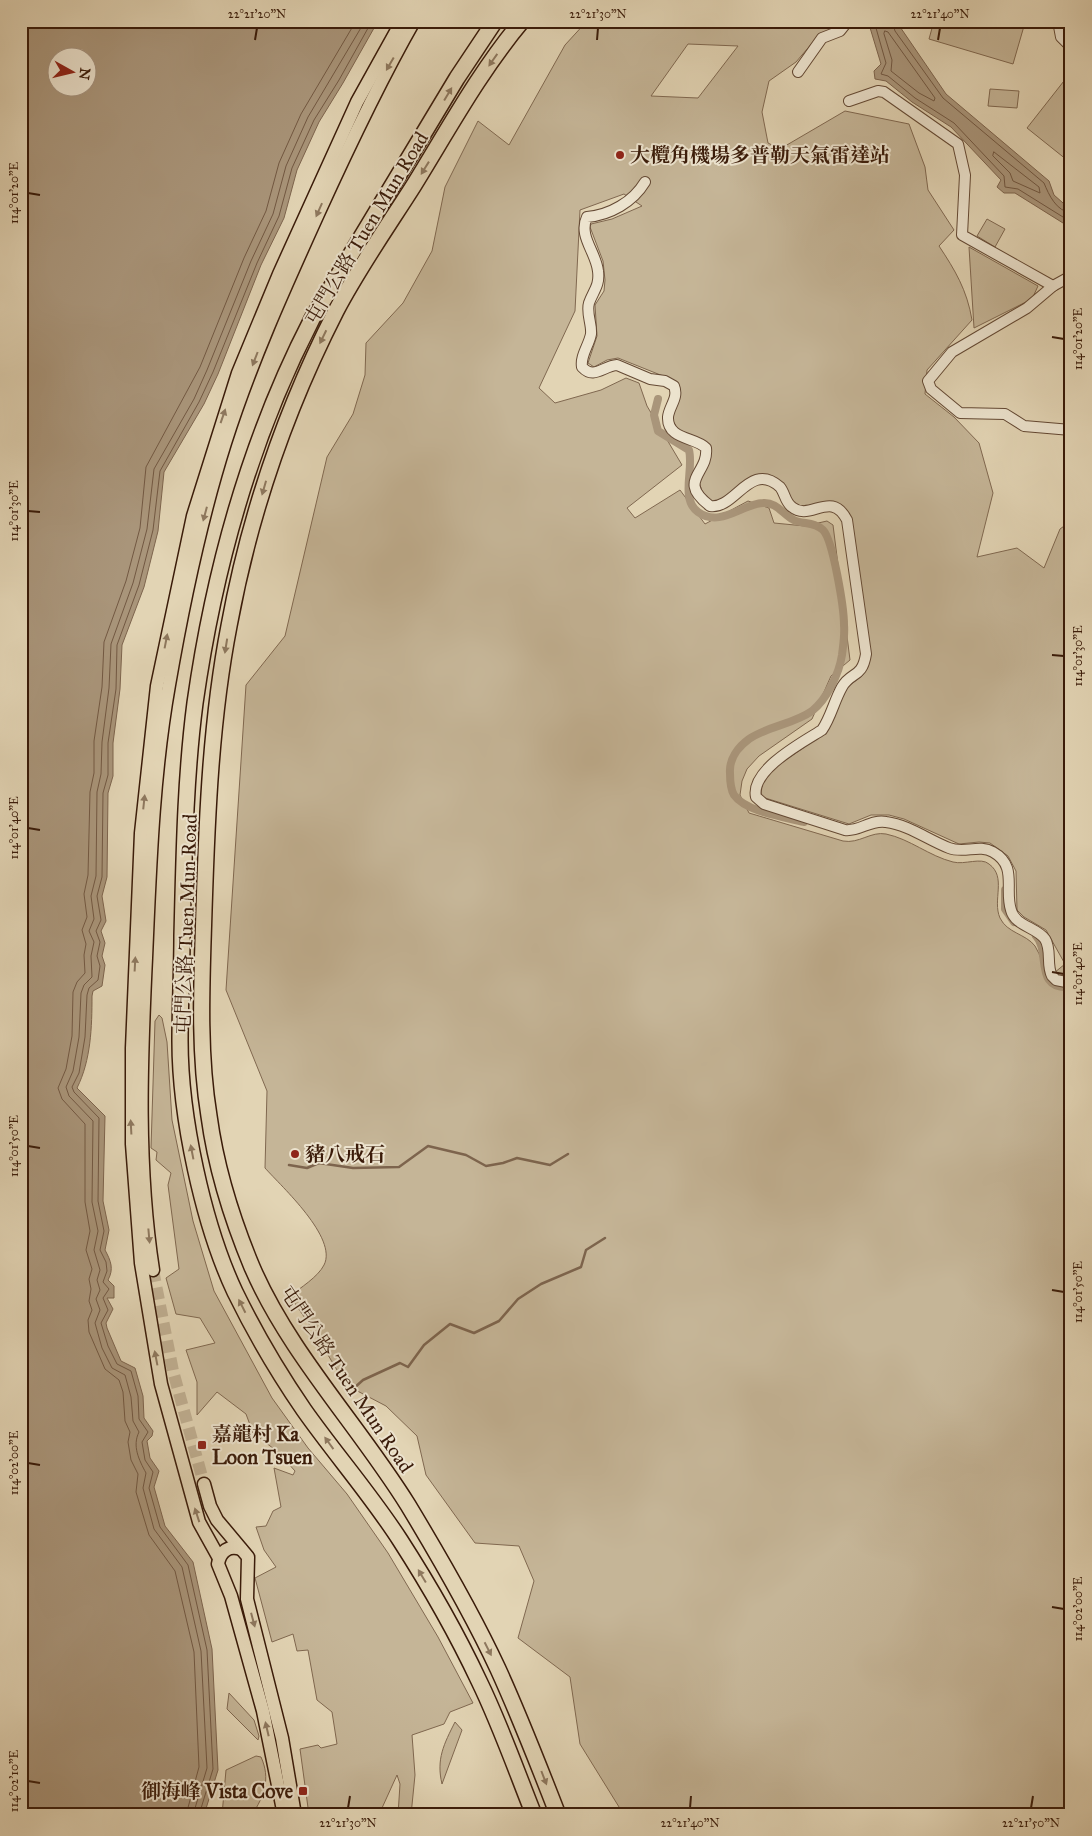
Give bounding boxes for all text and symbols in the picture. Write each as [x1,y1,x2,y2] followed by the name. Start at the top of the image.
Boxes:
[228,7,286,21] text: 22°21'20"N
[569,7,627,21] text: 22°21'30"N
[910,7,970,21] text: 22°21'40"N
[48,48,98,98] north arrow
[488,53,498,67] one-way arrow
[386,56,394,71] one-way arrow
[75,67,94,81] text: N
[443,88,452,101] one-way arrow
[299,127,433,329] street label: 屯門公路 Tuen Mun Road
[630,143,890,167] place label: 大欖角機場多普勒天氣雷達站
[614,149,626,161] marker: 大欖角機場多普勒天氣雷達站
[7,161,21,224] text: 114°01'20"E
[420,161,429,174] one-way arrow
[315,203,323,217] one-way arrow
[1071,307,1085,370] text: 114°01'20"E
[319,330,327,344] one-way arrow
[251,352,259,367] one-way arrow
[220,408,227,423] one-way arrow
[7,480,21,542] text: 114°01'30"E
[259,481,267,496] one-way arrow
[201,506,209,521] one-way arrow
[1071,625,1085,687] text: 114°01'30"E
[162,632,170,648] one-way arrow
[221,638,229,654] one-way arrow
[141,793,149,809] one-way arrow
[7,796,21,859] text: 114°01'40"E
[170,813,202,1035] street label: 屯門公路 Tuen Mun Road
[1071,942,1085,1005] text: 114°01'40"E
[131,956,139,972] one-way arrow
[7,1115,21,1177] text: 114°01'50"E
[127,1118,135,1134] one-way arrow
[305,1142,385,1166] place label: 豬八戒石
[188,1143,196,1159] one-way arrow
[289,1148,301,1160] marker: 豬八戒石
[145,1228,153,1244] one-way arrow
[1071,1261,1085,1323] text: 114°01'50"E
[275,1281,419,1477] street label: 屯門公路 Tuen Mun Road
[238,1299,246,1313] one-way arrow
[151,1349,159,1365] one-way arrow
[212,1422,313,1469] place label: 嘉龍村 Ka Loon Tsuen
[7,1430,21,1495] text: 114°02'00"E
[323,1437,334,1450] one-way arrow
[196,1439,208,1451] marker: 嘉龍村 Ka Loon Tsuen
[193,1507,201,1522] one-way arrow
[417,1570,426,1583] one-way arrow
[1071,1576,1085,1641] text: 114°02'00"E
[250,1613,258,1628] one-way arrow
[484,1641,492,1656] one-way arrow
[263,1721,271,1736] one-way arrow
[7,1749,21,1812] text: 114°02'10"E
[540,1771,548,1786] one-way arrow
[141,1779,294,1803] place label: 御海峰 Vista Cove
[297,1785,309,1797] marker: 御海峰 Vista Cove
[319,1816,377,1830] text: 22°21'30"N
[660,1816,720,1830] text: 22°21'40"N
[1002,1816,1060,1830] text: 22°21'50"N

